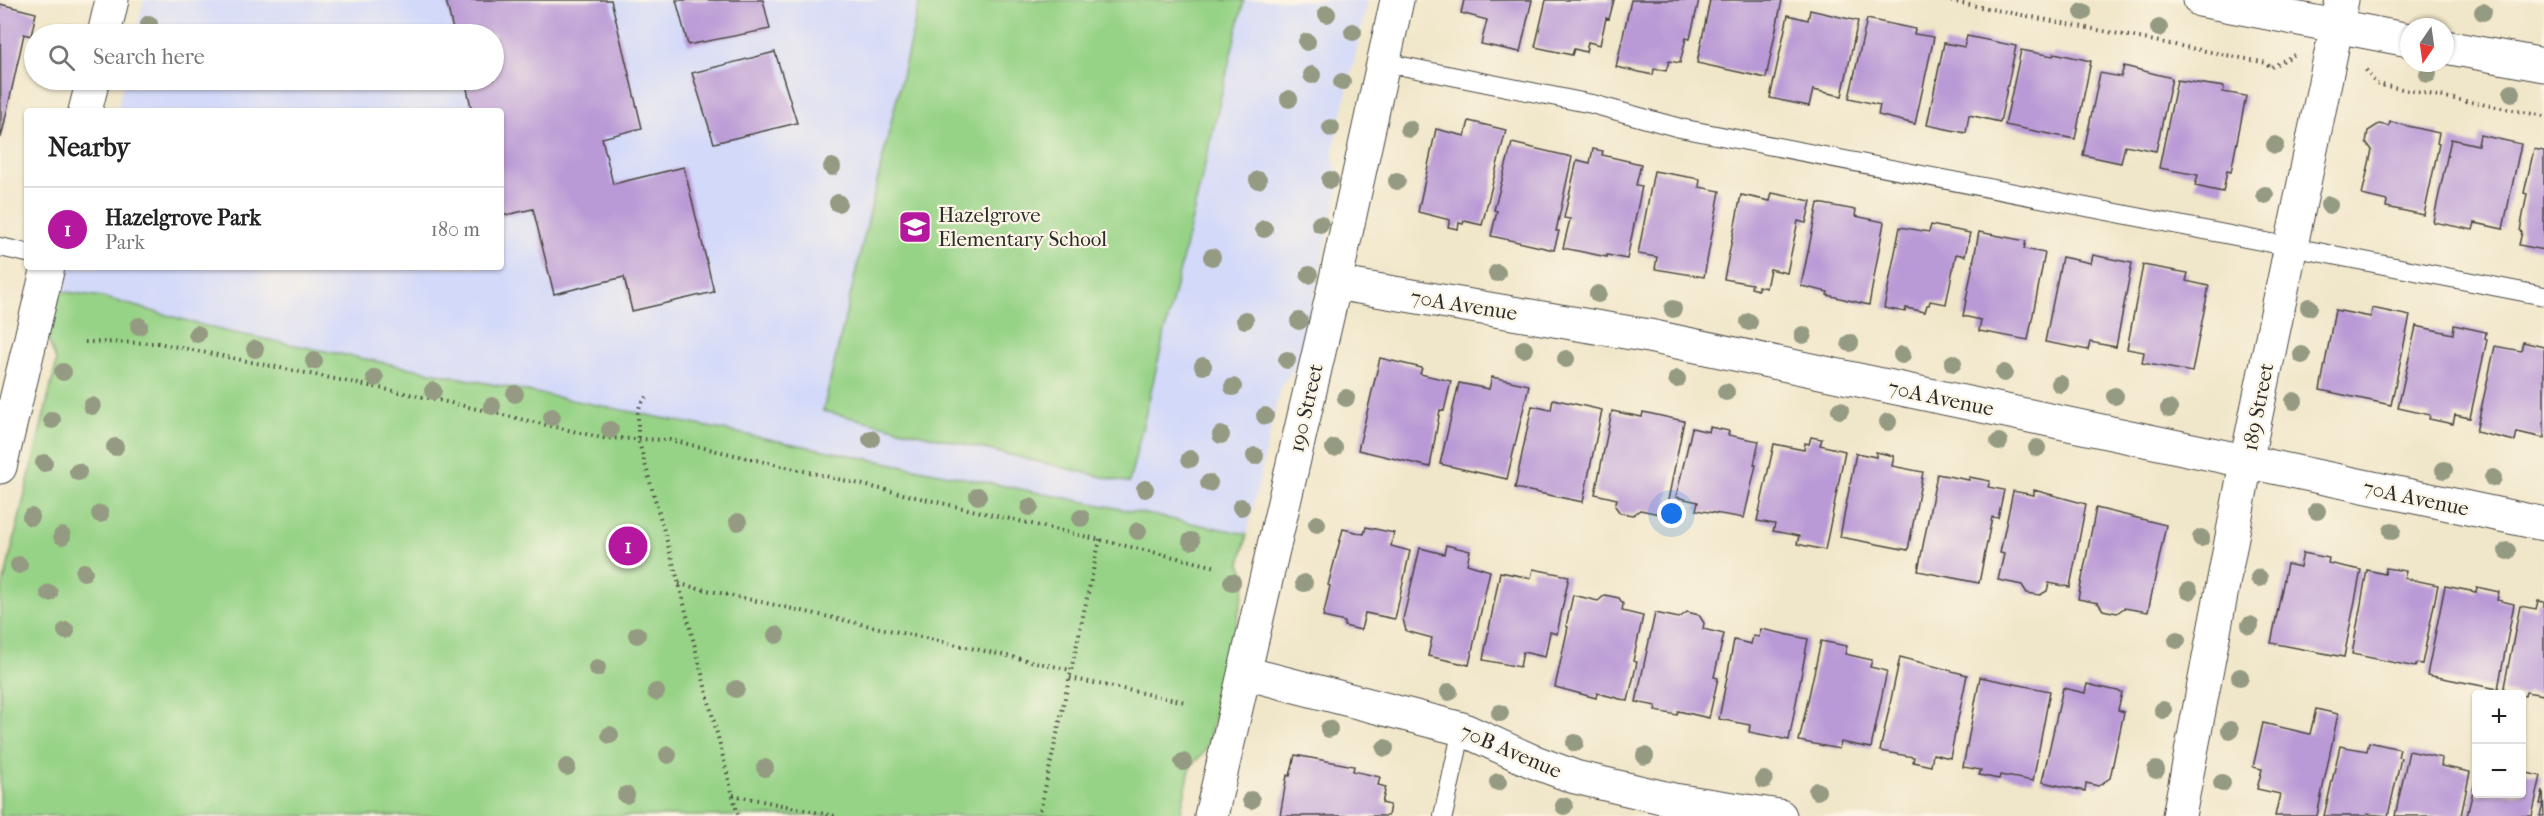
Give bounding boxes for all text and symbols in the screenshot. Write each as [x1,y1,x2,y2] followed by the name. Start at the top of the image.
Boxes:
[2400,18,2454,72] north arrow
[24,24,504,90] search box
[45,41,78,74] icon: search
[93,44,205,70] text: Search here
[48,132,130,163] text: Nearby
[938,203,1107,251] place label: Hazelgrove Elementary School
[105,205,261,231] text: Hazelgrove Park
[897,209,933,245] school or university icon: Hazelgrove Elementary School
[64,218,71,241] text: 1
[431,218,480,241] text: 180 m
[105,231,145,254] text: Park
[1409,285,1519,325] street label: 70A Avenue
[1284,361,1328,455] street label: 190 Street
[2238,361,2278,453] street label: 189 Street
[1886,375,1996,421] street label: 70A Avenue
[2361,475,2471,521] street label: 70A Avenue
[1657,499,1686,528] your location
[608,524,648,568] pin: 1
[2472,690,2526,798] map controls
[2472,690,2526,744] button: +
[1457,719,1565,783] street label: 70B Avenue
[2472,744,2526,798] button: −

